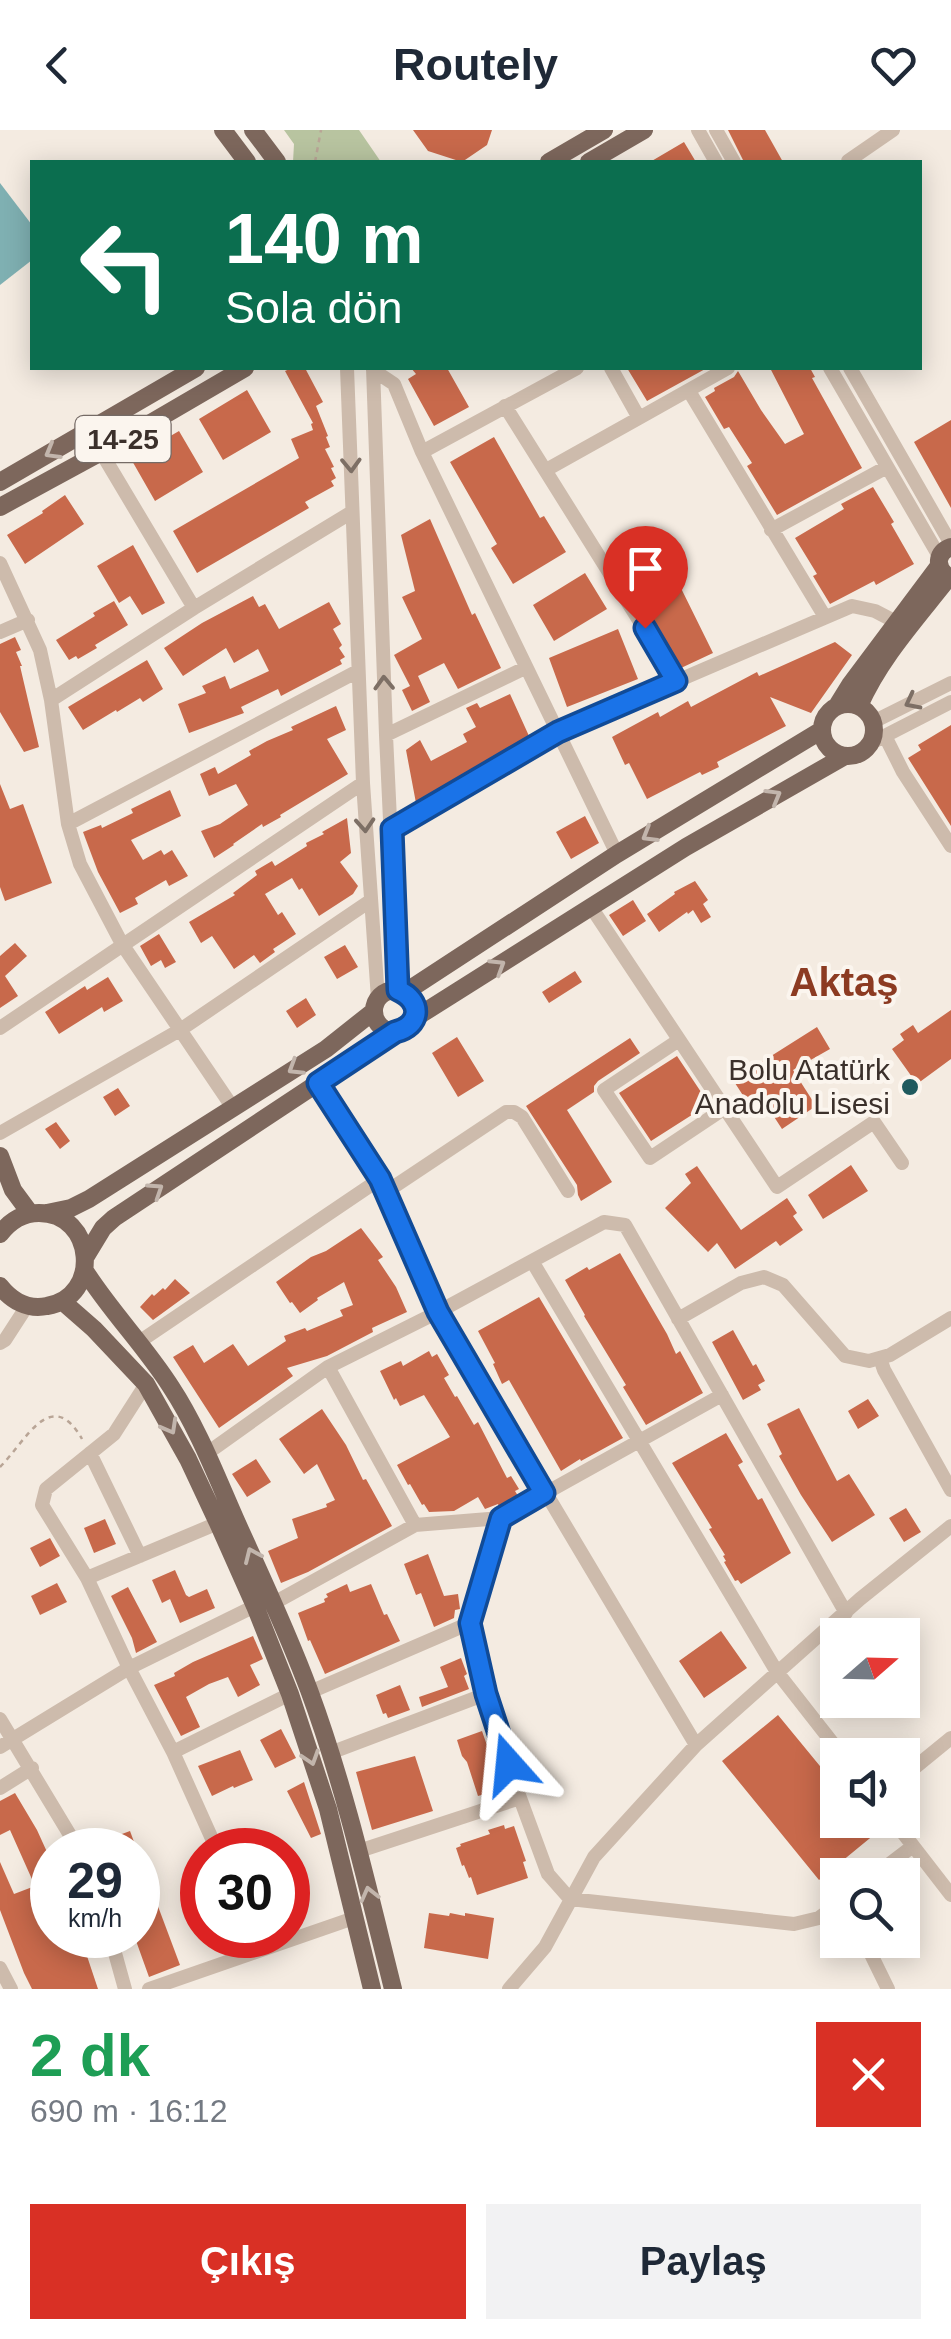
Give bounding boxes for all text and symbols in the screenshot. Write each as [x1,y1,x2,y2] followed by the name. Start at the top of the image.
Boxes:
[30,38,85,93] icon: back
[866,38,921,93] icon: heart
[393,39,558,90] text: Routely
[60,200,190,330] icon: left
[225,200,423,278] text: 140 m
[225,282,403,333] text: Sola dön
[76,416,170,462] road number: 14-25
[45,440,63,460] one-way arrow
[340,457,361,473] one-way arrow
[603,526,688,629] pin
[618,541,673,596] icon: arrive
[374,675,395,691] one-way arrow
[904,690,922,710] one-way arrow
[764,789,782,808] one-way arrow
[354,817,375,833] one-way arrow
[642,823,660,842] one-way arrow
[487,959,505,978] one-way arrow
[790,960,898,1004] district label: Aktaş
[695,1053,891,1120] place label: Bolu Atatürk Anadolu Lisesi
[288,1056,306,1075] one-way arrow
[899,1076,921,1098] marker: Bolu Atatürk Anadolu Lisesi
[145,1184,163,1203] one-way arrow
[157,1416,177,1434] one-way arrow
[244,1547,264,1565] one-way arrow
[820,1618,920,1718] north arrow
[820,1618,920,1958] map controls
[457,1712,561,1816] position arrow
[820,1738,920,1838] button: sound
[299,1748,320,1765] one-way arrow
[180,1828,310,1958] speed limit sign: 30
[67,1853,123,1909] text: 29
[820,1858,920,1958] button: search
[360,1886,381,1903] one-way arrow
[68,1904,122,1932] text: km/h
[30,2022,150,2089] text: 2 dk
[816,2022,921,2127] button: close
[30,2093,227,2129] text: 690 m · 16:12
[30,2204,466,2319] button: Çıkış
[486,2204,921,2319] button: Paylaş

